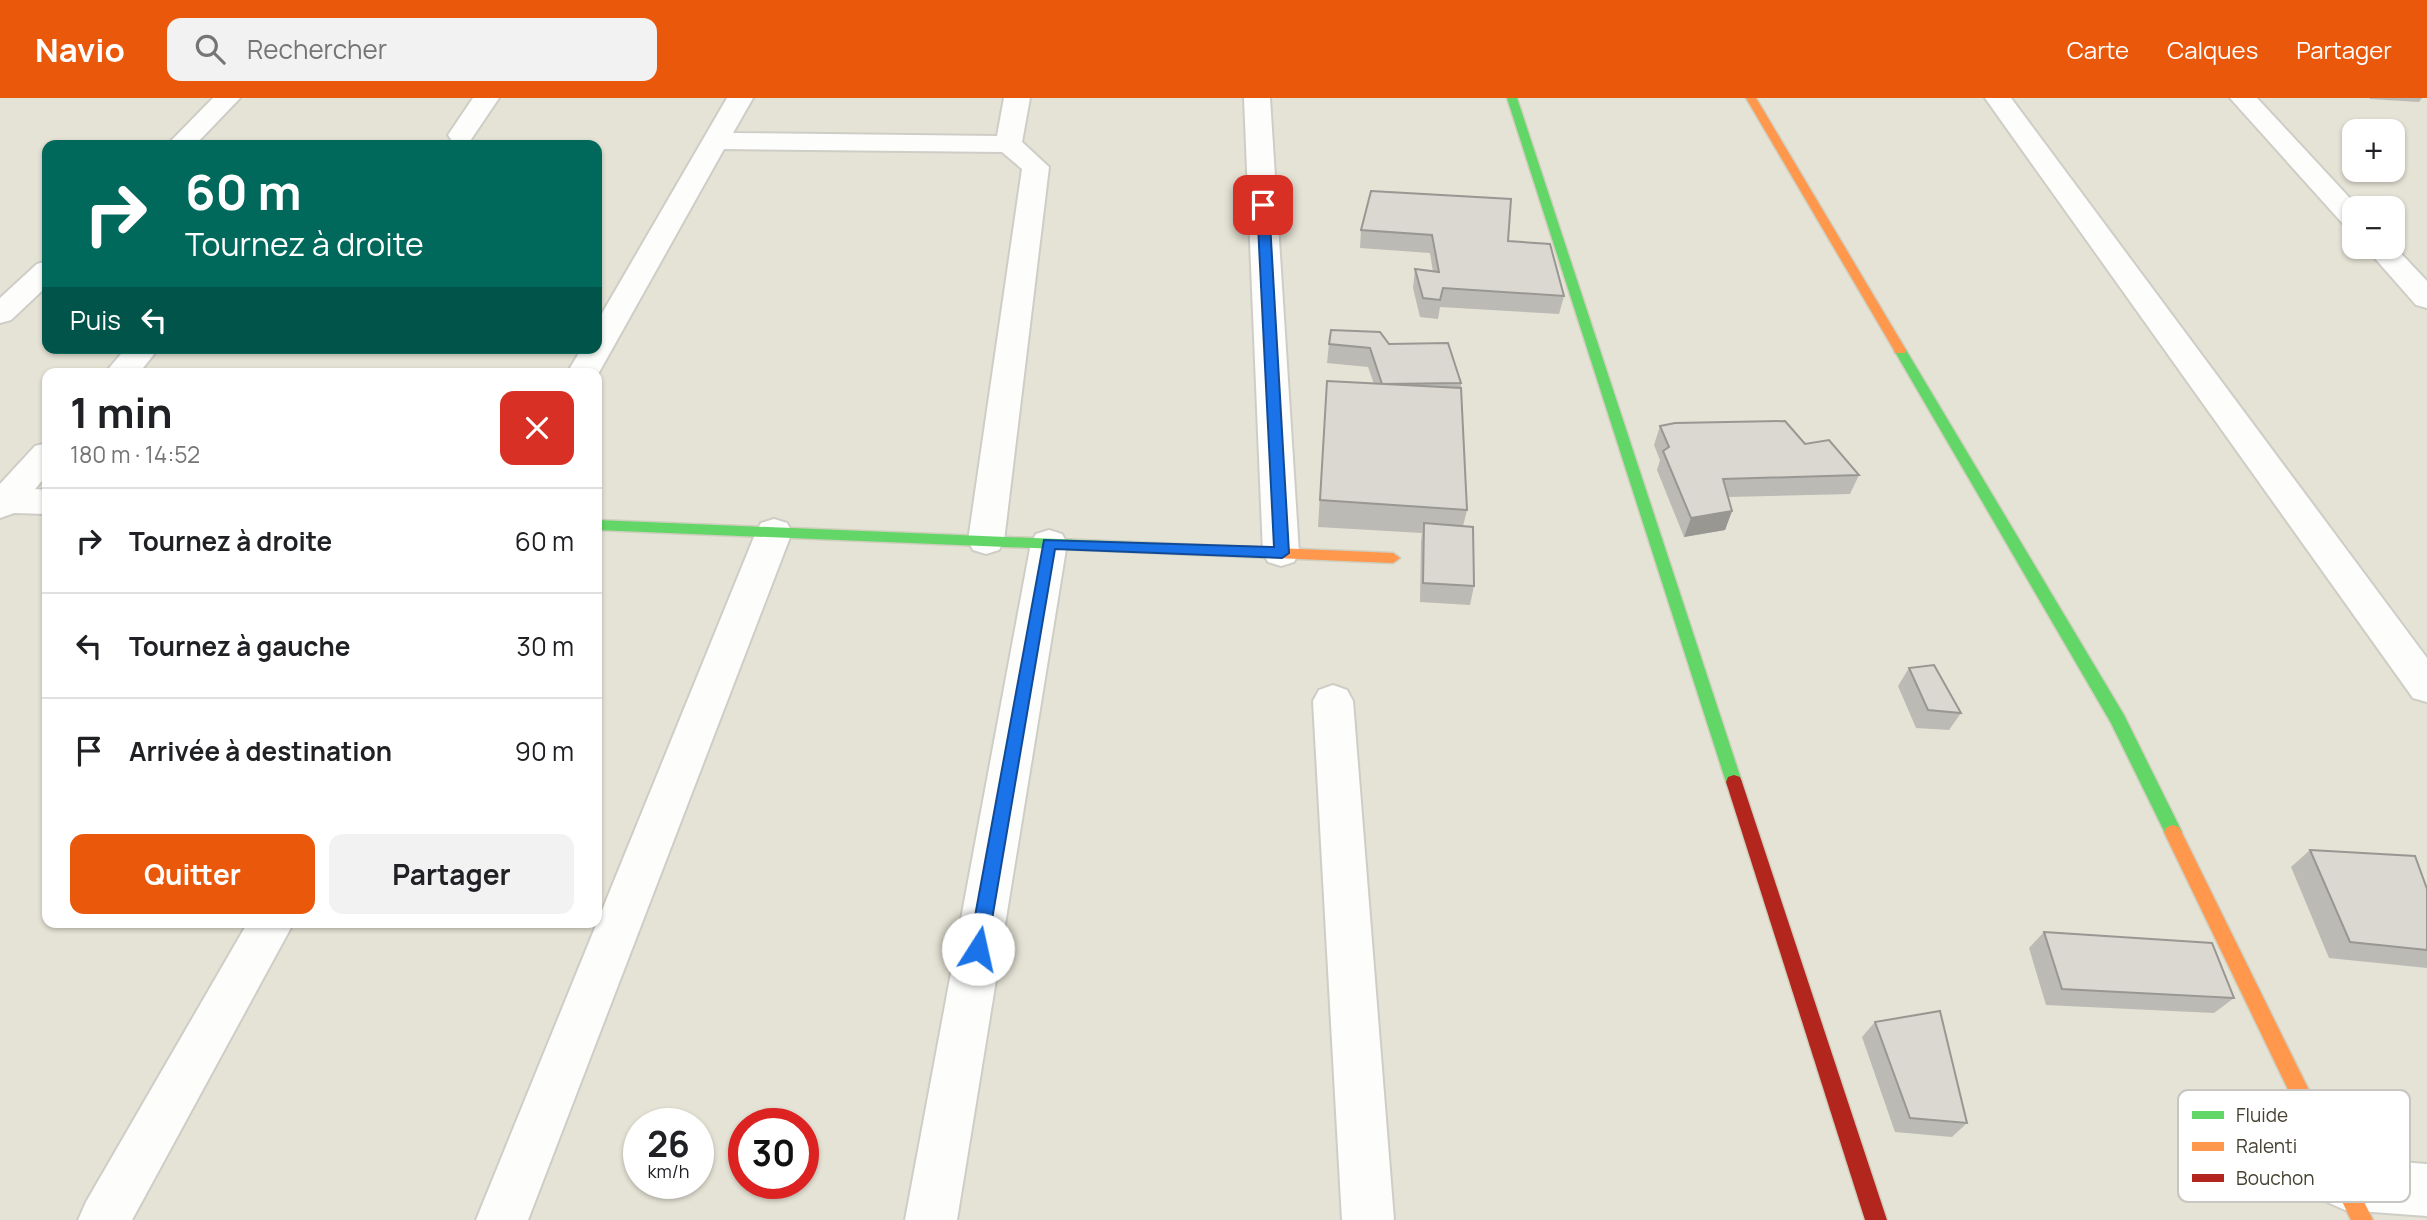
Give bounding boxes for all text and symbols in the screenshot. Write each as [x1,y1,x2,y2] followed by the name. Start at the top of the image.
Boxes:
[167,18,657,81] search box
[35,27,125,72] text: Navio
[191,30,229,68] icon: search
[247,31,387,67] text: Rechercher
[2067,33,2129,66] text: Carte
[2167,33,2258,66] text: Calques
[2296,33,2392,66] text: Partager
[2342,119,2405,259] map controls
[2342,119,2405,182] button: +
[185,158,302,225] text: 60 m
[70,168,161,259] icon: right
[1233,175,1293,235] pin
[1244,186,1282,224] icon: arrive
[2342,196,2405,259] button: −
[185,222,424,266] text: Tournez à droite
[135,301,173,339] icon: left
[70,302,121,338] text: Puis
[70,383,173,441] text: 1 min
[500,391,574,465] button: close
[70,438,200,470] text: 180 m · 14:52
[70,522,108,560] icon: right
[129,523,332,559] text: Tournez à droite
[515,523,574,559] text: 60 m
[70,627,108,665] icon: left
[129,628,350,664] text: Tournez à gauche
[517,628,574,664] text: 30 m
[70,732,108,770] icon: arrive
[129,733,392,769] text: Arrivée à destination
[515,733,574,769] text: 90 m
[70,834,315,914] button: Quitter
[329,834,574,914] button: Partager
[941,912,1015,986] position arrow
[2178,1090,2410,1202] legend
[2236,1102,2288,1128] text: Fluide
[728,1108,819,1199] speed limit sign: 30
[647,1120,690,1168] text: 26
[2236,1133,2297,1159] text: Ralenti
[648,1159,689,1183] text: km/h
[2236,1165,2315,1191] text: Bouchon

